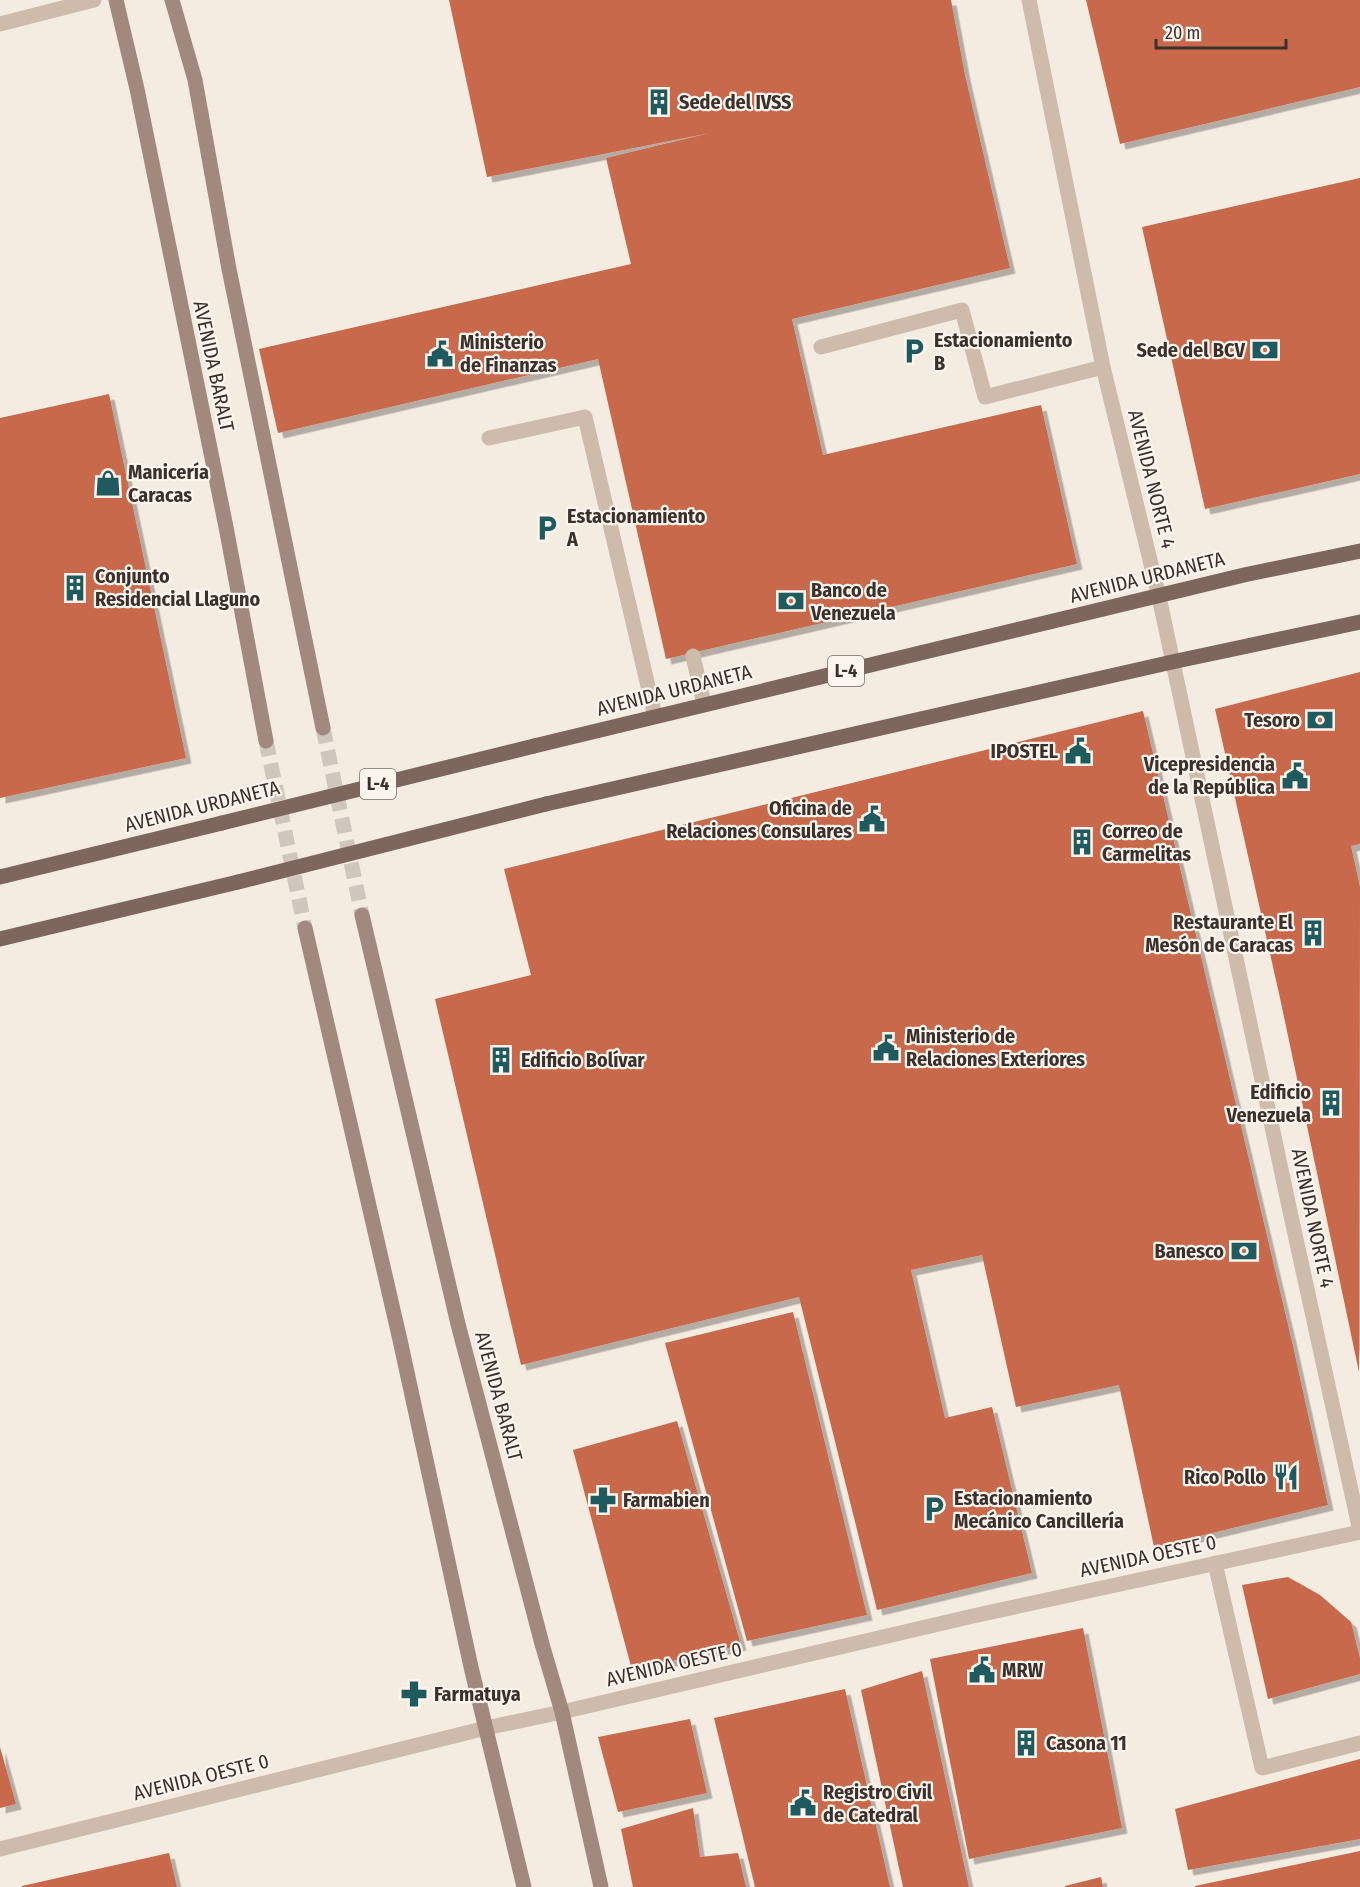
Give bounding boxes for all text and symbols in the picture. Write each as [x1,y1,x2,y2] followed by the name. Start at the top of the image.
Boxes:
[1156,12,1286,50] scale bar
[1165,22,1200,44] text: 20 m
[644,87,674,117] building icon: Sede del IVSS
[679,90,792,114] place label: Sede del IVSS
[188,298,240,434] street label: AVENIDA BARALT
[934,328,1073,375] place label: Estacionamiento B
[460,330,557,377] place label: Ministerio de Finanzas
[1250,335,1280,365] bank icon: Sede del BCV
[899,336,929,366] parking icon: Estacionamiento B
[1136,338,1245,362] place label: Sede del BCV
[425,339,455,369] public building icon: Ministerio de Finanzas
[1123,407,1181,551] street label: AVENIDA NORTE 4
[128,460,209,507] place label: Manicería Caracas
[93,468,123,498] shop icon: Manicería Caracas
[566,504,706,551] place label: Estacionamiento A
[532,513,562,543] parking icon: Estacionamiento A
[1067,546,1227,608] street label: AVENIDA URDANETA
[95,564,261,611] place label: Conjunto Residencial Llaguno
[60,573,90,603] building icon: Conjunto Residencial Llaguno
[810,578,896,625] place label: Banco de Venezuela
[776,586,806,616] bank icon: Banco de Venezuela
[828,656,864,686] road number: L-4
[594,659,754,721] street label: AVENIDA URDANETA
[1305,705,1335,735] bank icon: Tesoro
[1244,708,1300,732] place label: Tesoro
[1063,736,1093,766] public building icon: IPOSTEL
[991,739,1059,763] place label: IPOSTEL
[1143,752,1275,799] place label: Vicepresidencia de la República
[1280,761,1310,791] public building icon: Vicepresidencia de la República
[360,769,396,799] road number: L-4
[122,775,282,837] street label: AVENIDA URDANETA
[666,796,852,843] place label: Oficina de Relaciones Consulares
[857,804,887,834] public building icon: Oficina de Relaciones Consulares
[1102,819,1191,866] place label: Correo de Carmelitas
[1067,827,1097,857] building icon: Correo de Carmelitas
[1145,910,1294,957] place label: Restaurante El Mesón de Caracas
[1298,918,1328,948] building icon: Restaurante El Mesón de Caracas
[906,1024,1085,1071] place label: Ministerio de Relaciones Exteriores
[871,1033,901,1063] public building icon: Ministerio de Relaciones Exteriores
[486,1045,516,1075] building icon: Edificio Bolívar
[521,1048,645,1072] place label: Edificio Bolívar
[1225,1080,1311,1127] place label: Edificio Venezuela
[1316,1088,1346,1118] building icon: Edificio Venezuela
[1286,1146,1340,1290] street label: AVENIDA NORTE 4
[1229,1236,1259,1266] bank icon: Banesco
[1155,1239,1224,1263] place label: Banesco
[470,1329,528,1464] street label: AVENIDA BARALT
[1271,1462,1301,1492] restaurant icon: Rico Pollo
[1184,1465,1266,1489] place label: Rico Pollo
[588,1485,618,1515] pharmacy icon: Farmabien
[954,1486,1124,1533] place label: Estacionamiento Mecánico Cancillería
[623,1488,710,1512] place label: Farmabien
[919,1494,949,1524] parking icon: Estacionamiento Mecánico Cancillería
[1078,1530,1218,1582] street label: AVENIDA OESTE 0
[604,1637,744,1691] street label: AVENIDA OESTE 0
[967,1655,997,1685] public building icon: MRW
[1002,1658,1044,1682] place label: MRW
[399,1679,429,1709] pharmacy icon: Farmatuya
[434,1682,521,1706] place label: Farmatuya
[1011,1728,1041,1758] building icon: Casona 11
[1046,1731,1127,1755] place label: Casona 11
[131,1749,271,1805] street label: AVENIDA OESTE 0
[823,1780,933,1827] place label: Registro Civil de Catedral
[788,1788,818,1818] public building icon: Registro Civil de Catedral

